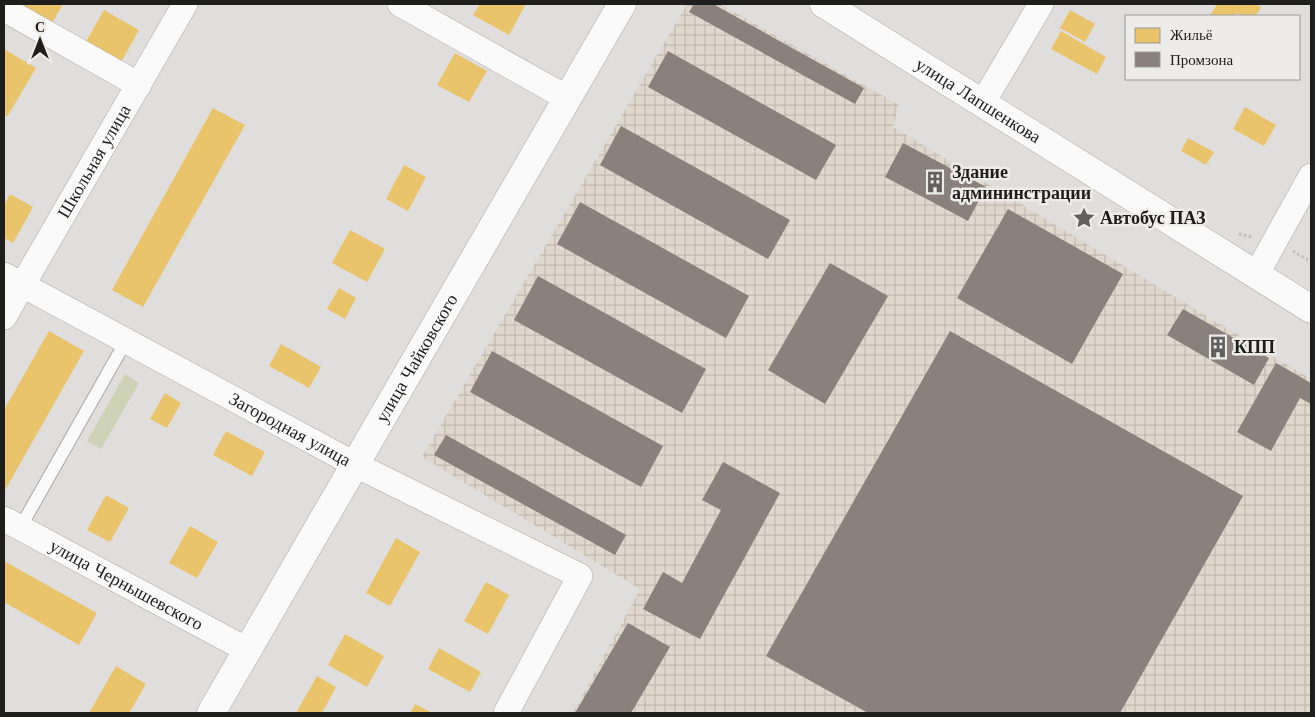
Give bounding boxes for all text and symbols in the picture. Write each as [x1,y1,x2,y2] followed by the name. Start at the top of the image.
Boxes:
[15,15,65,65] north arrow
[1125,15,1300,80] legend
[35,18,45,36] text: С
[1170,25,1213,44] text: Жильё
[1170,50,1233,69] text: Промзона
[911,53,1045,148] street label: улица Лапшенкова
[53,100,136,222] street label: Школьная улица
[952,161,1091,204] place label: Здание админинстрации
[922,169,948,195] building icon: Здание админинстрации
[1071,205,1097,231] place icon: Автобус ПАЗ
[1100,207,1206,229] place label: Автобус ПАЗ
[371,290,463,427] street label: улица Чайковского
[1205,334,1231,360] building icon: КПП
[1234,336,1275,358] place label: КПП
[225,388,355,471] street label: Загородная улица
[46,535,207,635] street label: улица Чернышевского

